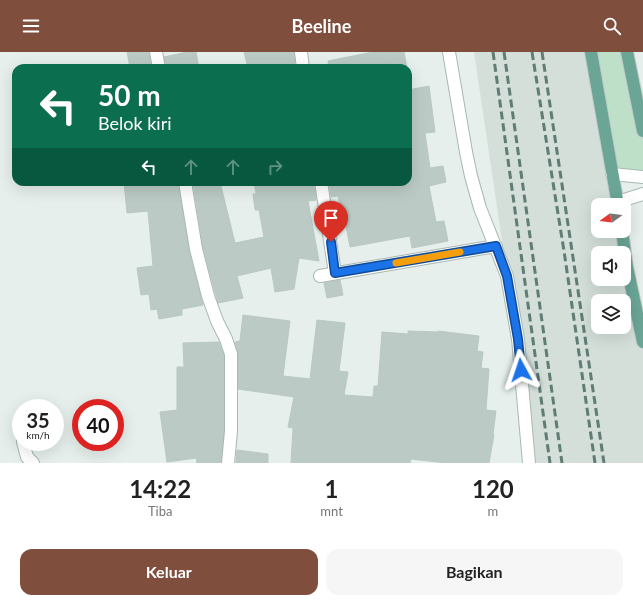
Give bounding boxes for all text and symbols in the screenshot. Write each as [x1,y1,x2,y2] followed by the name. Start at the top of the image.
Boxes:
[20,15,42,37] icon: menu
[292,15,351,37] text: Beeline
[601,15,623,37] icon: search
[98,78,161,112] text: 50 m
[32,80,84,132] icon: left
[98,112,172,134] text: Belok kiri
[138,156,160,178] icon: left
[180,156,202,178] icon: ahead
[222,156,244,178] icon: ahead
[264,156,286,178] icon: right
[591,198,631,238] north arrow
[591,198,631,334] map controls
[314,201,348,242] pin
[320,207,342,229] icon: arrive
[591,246,631,286] button: sound
[591,294,631,334] button: layers
[500,349,542,391] position arrow
[72,399,124,451] speed limit sign: 40
[26,408,50,432] text: 35
[26,429,50,441] text: km/h
[129,474,191,503] text: 14:22
[325,474,339,503] text: 1
[472,474,514,503] text: 120
[148,503,172,519] text: Tiba
[320,503,343,519] text: mnt
[488,503,498,519] text: m
[20,549,318,595] button: Keluar
[326,549,623,595] button: Bagikan

